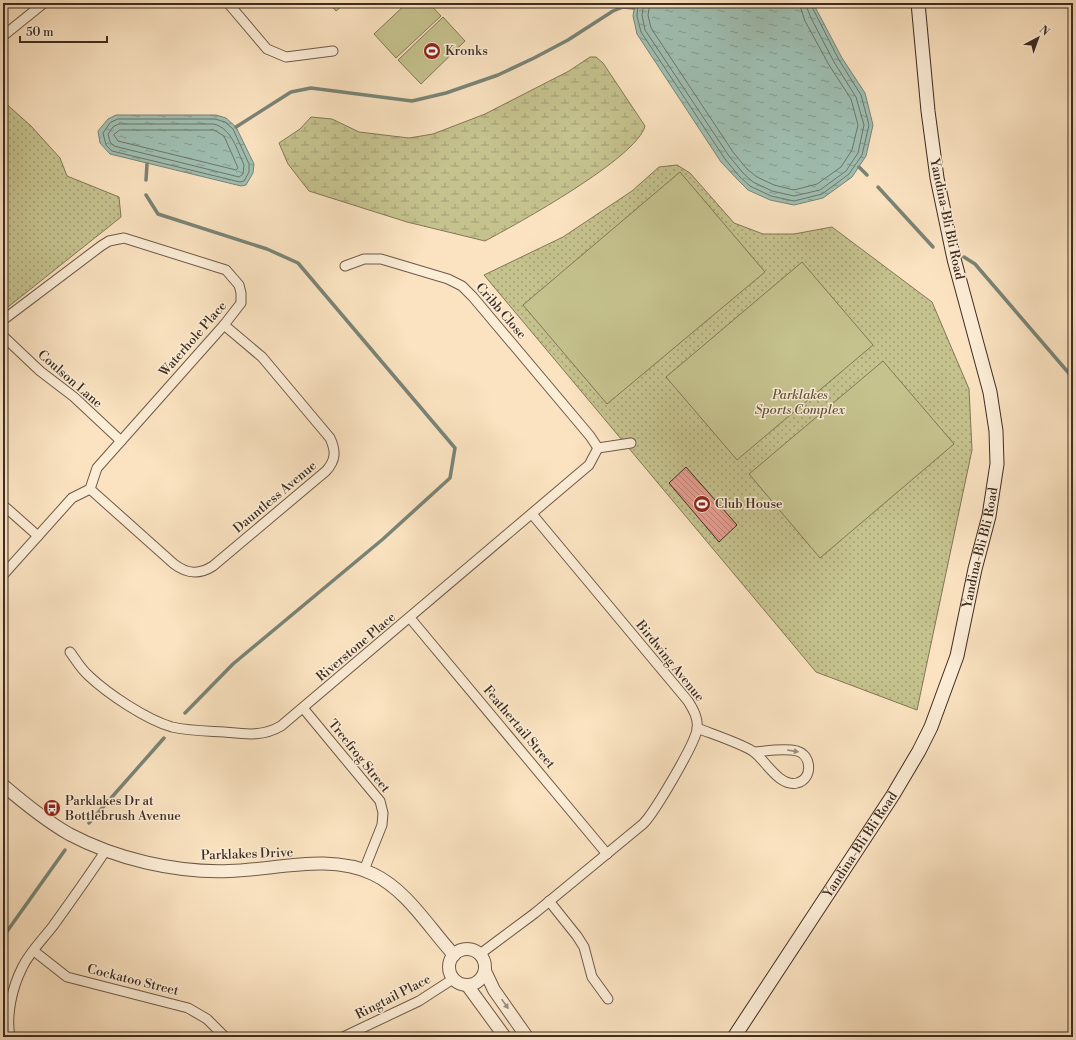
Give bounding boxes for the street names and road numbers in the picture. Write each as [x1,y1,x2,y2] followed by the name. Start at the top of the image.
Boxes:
[926,156,968,282] street label: Yandina-Bli Bli Road
[472,280,530,343] street label: Cribb Close
[155,298,230,381] street label: Waterhole Place
[34,347,106,412] street label: Coulson Lane
[230,457,320,537] street label: Dauntless Avenue
[959,486,1001,610] street label: Yandina-Bli Bli Road
[313,609,399,685] street label: Riverstone Place
[632,616,708,705] street label: Birdwing Avenue
[480,682,559,772] street label: Feathertail Street
[325,716,394,796] street label: Treefrog Street
[819,788,901,902] street label: Yandina-Bli Bli Road
[201,844,294,864] street label: Parklakes Drive
[86,961,181,999] street label: Cockatoo Street
[353,971,434,1023] street label: Ringtail Place

